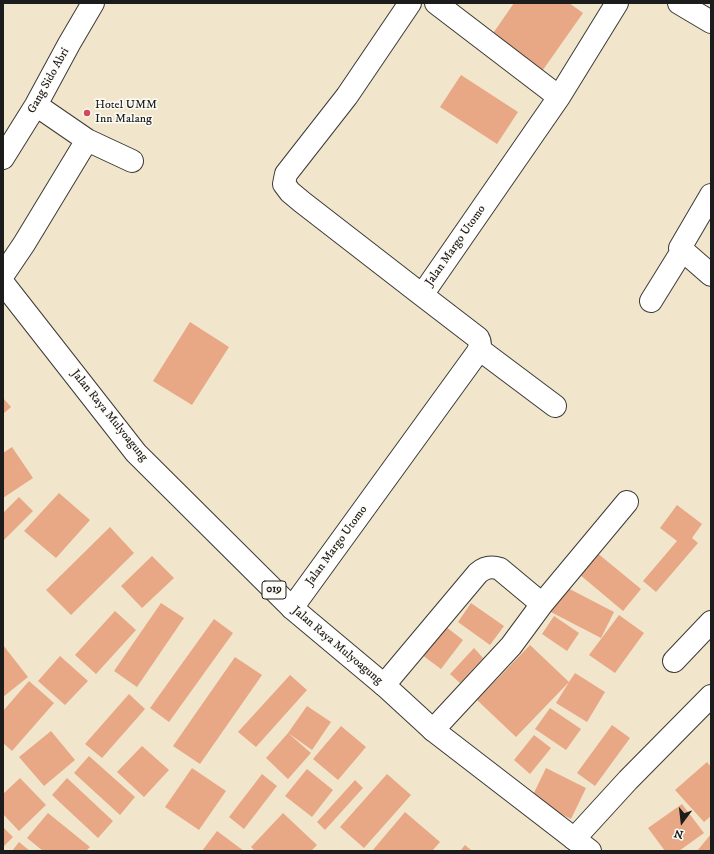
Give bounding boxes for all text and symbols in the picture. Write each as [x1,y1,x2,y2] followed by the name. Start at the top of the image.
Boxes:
[25,46,73,116] street label: Gang Sido Abri
[95,99,157,127] place label: Hotel UMM Inn Malang
[82,108,92,118] marker: Hotel UMM Inn Malang
[423,203,489,289] street label: Jalan Margo Utomo
[68,367,150,465] street label: Jalan Raya Mulyoagung
[303,503,371,589] street label: Jalan Margo Utomo
[262,581,286,599] road number: 019
[289,604,385,688] street label: Jalan Raya Mulyoagung
[662,802,702,842] north arrow
[673,826,685,842] text: N

